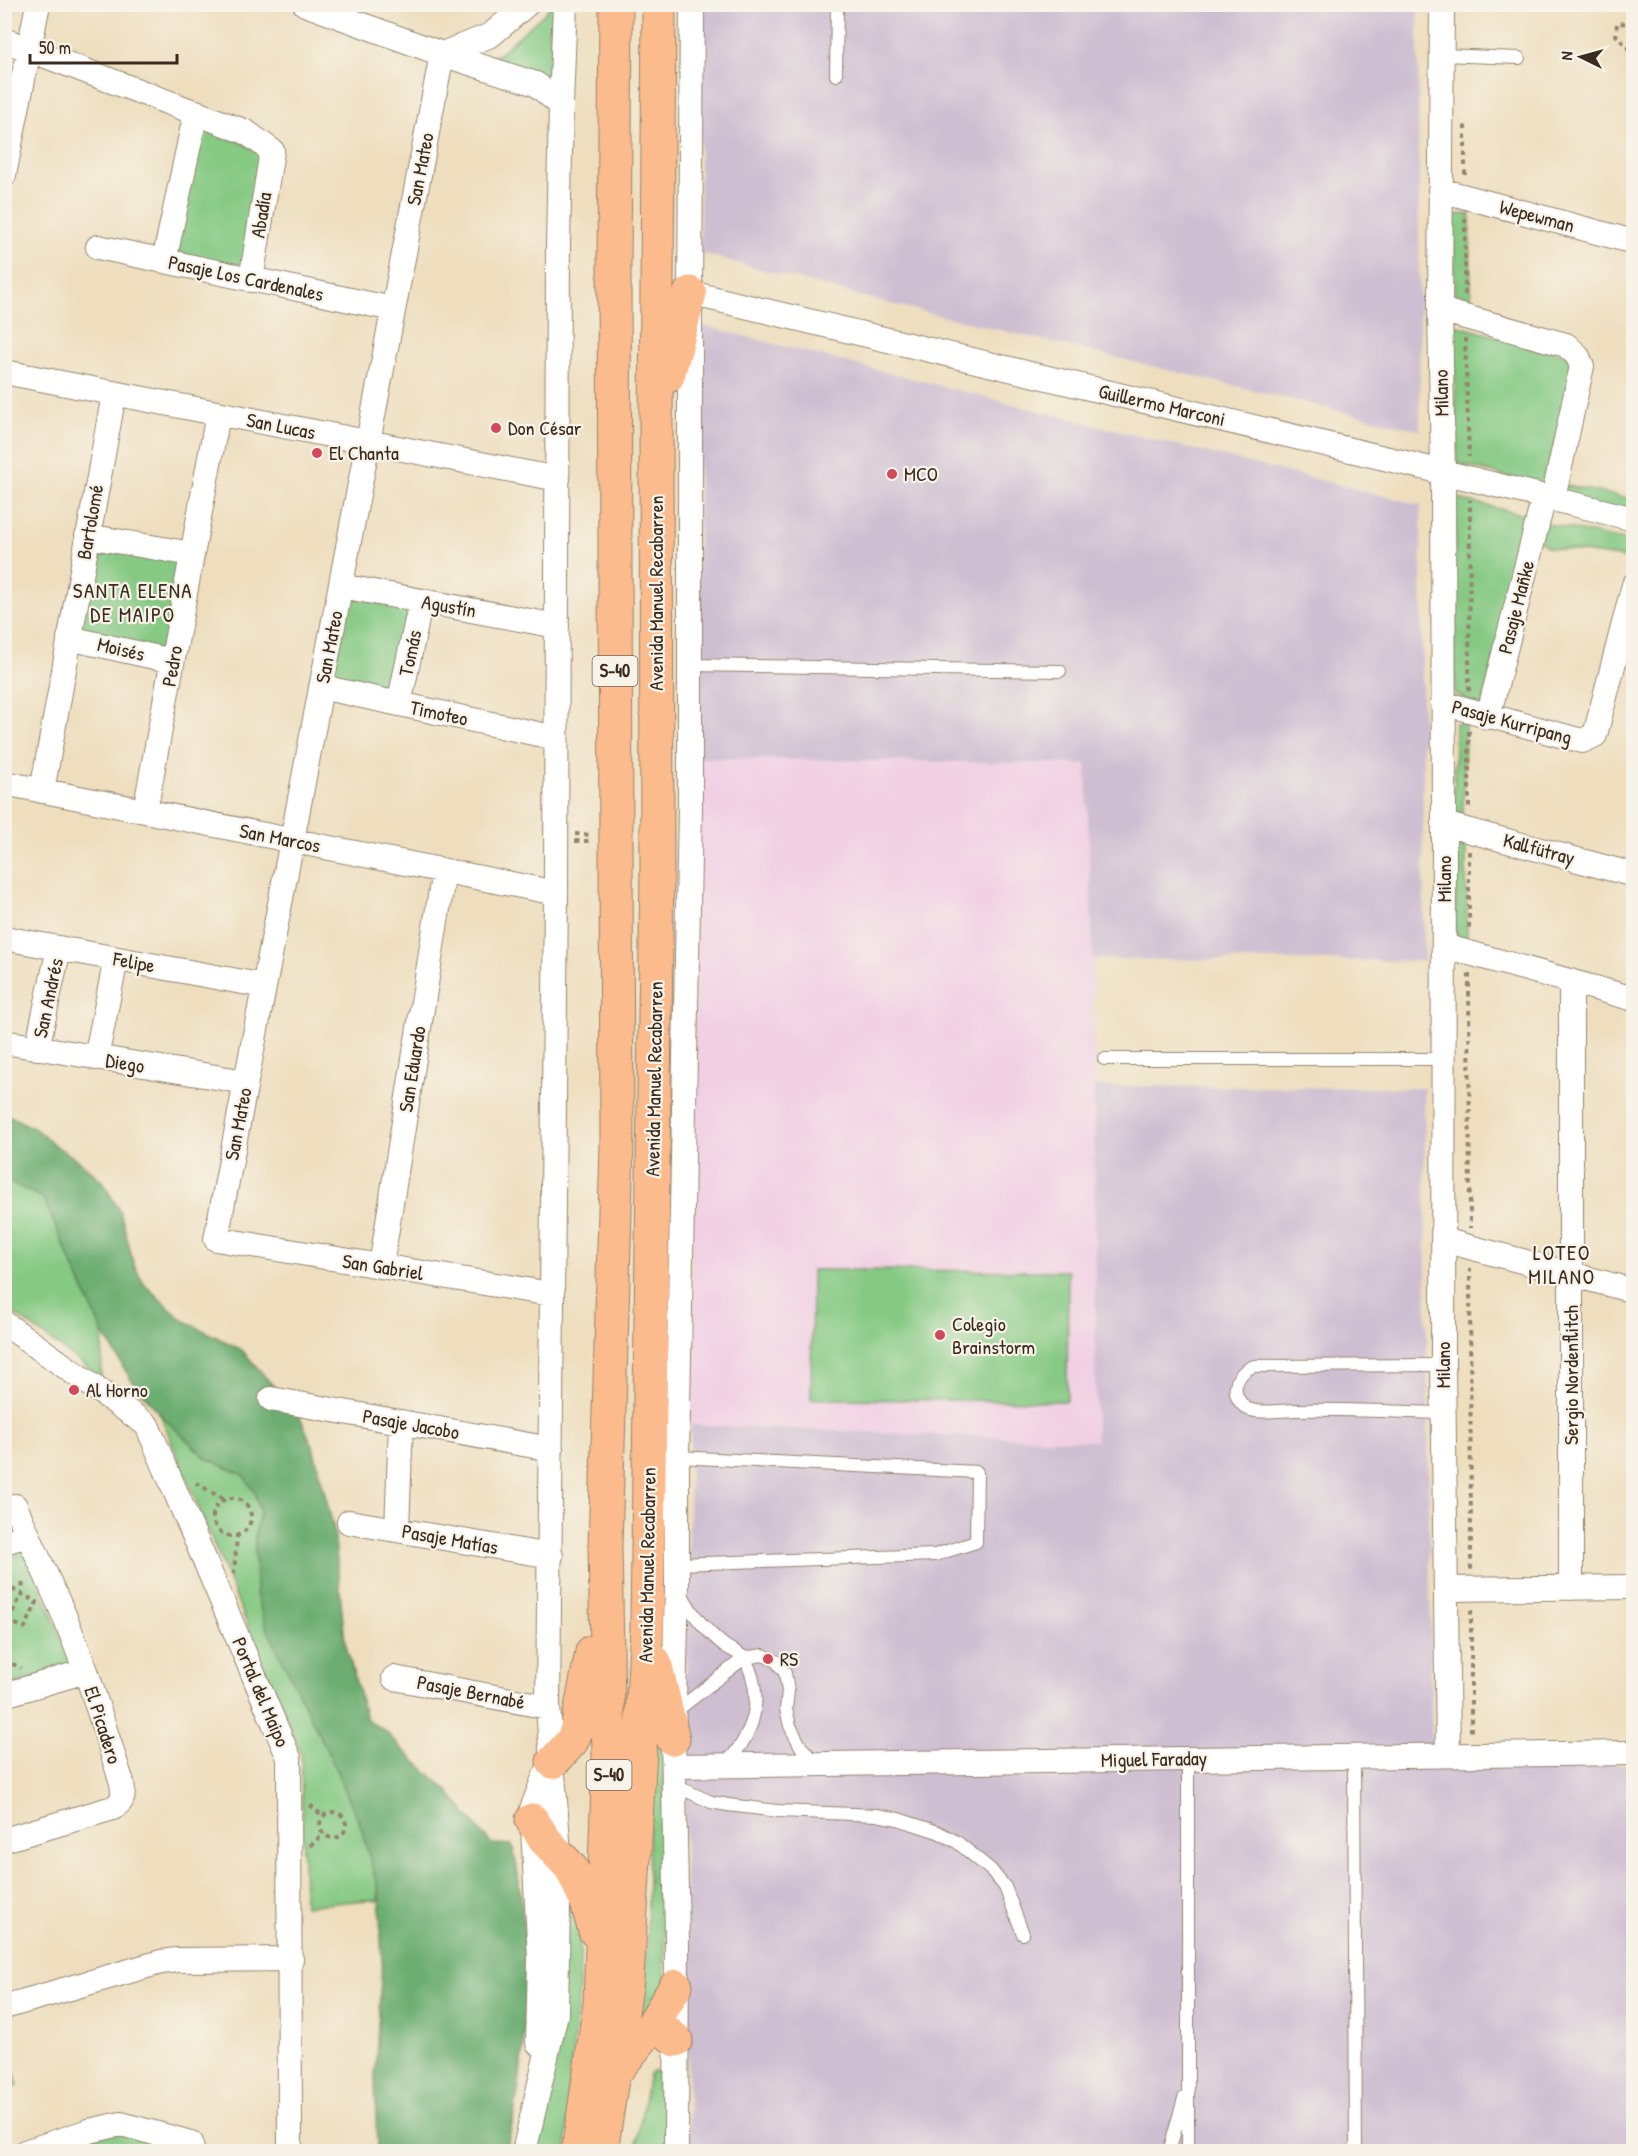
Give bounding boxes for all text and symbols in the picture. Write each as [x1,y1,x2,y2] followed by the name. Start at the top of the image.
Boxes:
[30,27,177,65] scale bar
[1551,27,1611,87] north arrow
[39,35,71,60] text: 50 m
[1555,50,1577,61] text: N
[399,130,440,207] street label: San Mateo
[244,190,277,240] street label: Abadía
[1497,193,1578,238] street label: Wepewman
[166,248,327,307] street label: Pasaje Los Cardenales
[1427,369,1454,417] street label: Milano
[1096,377,1228,432] street label: Guillermo Marconi
[244,406,318,445] street label: San Lucas
[508,414,582,441] place label: Don César
[489,421,503,435] marker: Don César
[329,439,399,466] place label: El Chanta
[310,446,324,460] marker: El Chanta
[904,460,938,487] place label: MCO
[885,467,899,481] marker: MCO
[70,482,109,561] street label: Bartolomé
[642,495,669,691] street label: Avenida Manuel Recabarren
[1491,557,1540,656] street label: Pasaje Mañke
[73,576,193,629] district label: SANTA ELENA DE MAIPO
[420,587,478,624] street label: Agustín
[308,608,349,685] street label: San Mateo
[391,627,428,678] street label: Tomás
[95,630,148,667] street label: Moisés
[155,643,188,689] street label: Pedro
[592,656,638,686] road number: S-40
[408,693,470,732] street label: Timoteo
[1449,693,1575,750] street label: Pasaje Kurripang
[237,816,323,859] street label: San Marcos
[1500,826,1578,871] street label: Kallfütray
[1430,856,1457,902] street label: Milano
[110,944,157,978] street label: Felipe
[26,955,69,1040] street label: San Andrés
[638,981,669,1177] street label: Avenida Manuel Recabarren
[391,1024,432,1114] street label: San Eduardo
[104,1046,146,1079] street label: Diego
[217,1085,258,1162] street label: San Mateo
[1528,1238,1596,1291] district label: LOTEO MILANO
[341,1247,426,1286] street label: San Gabriel
[1557,1305,1584,1445] street label: Sergio Nordenflitch
[952,1310,1035,1360] place label: Colegio Brainstorm
[933,1328,947,1342] marker: Colegio Brainstorm
[1429,1342,1456,1388] street label: Milano
[86,1376,148,1403] place label: Al Horno
[67,1383,81,1397] marker: Al Horno
[361,1402,462,1445] street label: Pasaje Jacobo
[631,1467,662,1663] street label: Avenida Manuel Recabarren
[400,1517,500,1560] street label: Pasaje Matías
[226,1633,297,1751] street label: Portal del Maipo
[780,1645,798,1672] place label: RS
[761,1652,775,1666] marker: RS
[415,1668,527,1715] street label: Pasaje Bernabé
[78,1683,129,1767] street label: El Picadero
[1101,1744,1207,1773] street label: Miguel Faraday
[586,1760,632,1790] road number: S-40

